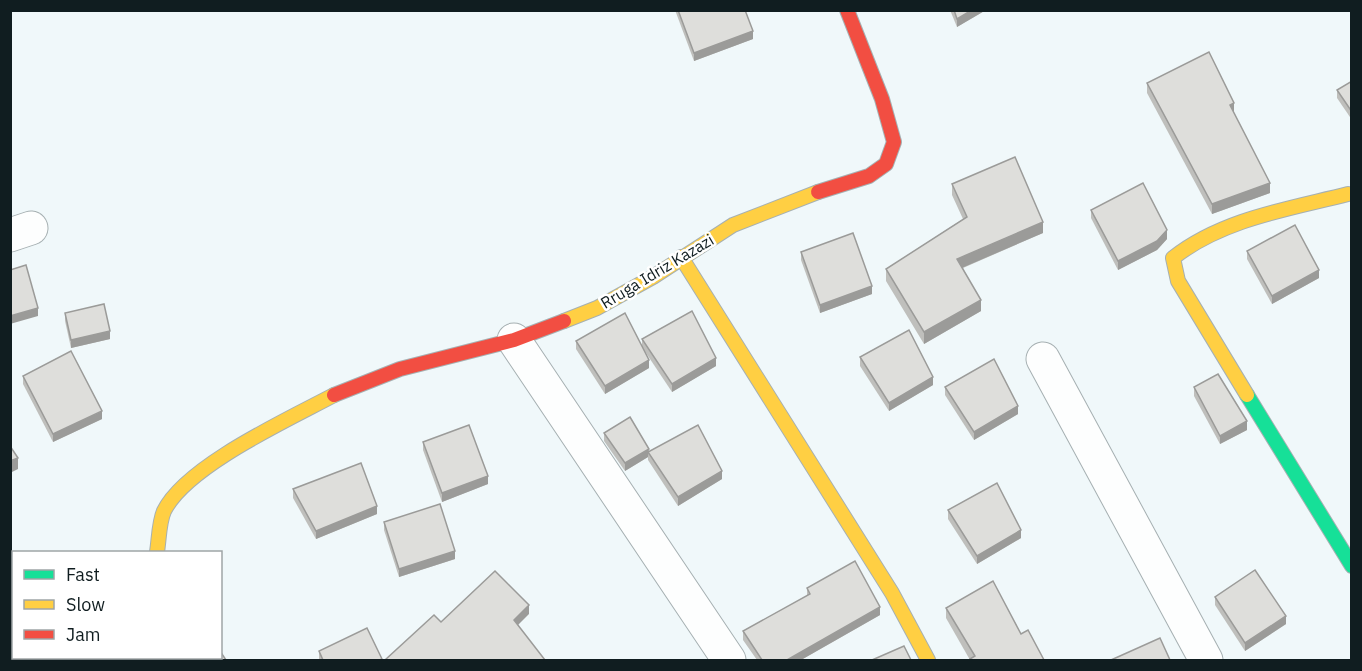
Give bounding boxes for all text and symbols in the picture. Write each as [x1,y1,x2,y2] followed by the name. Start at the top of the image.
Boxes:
[597,229,717,313] street label: Rruga Idriz Kazazi
[12,551,222,659] legend
[66,563,100,586] text: Fast
[66,593,105,616] text: Slow
[66,623,101,646] text: Jam

